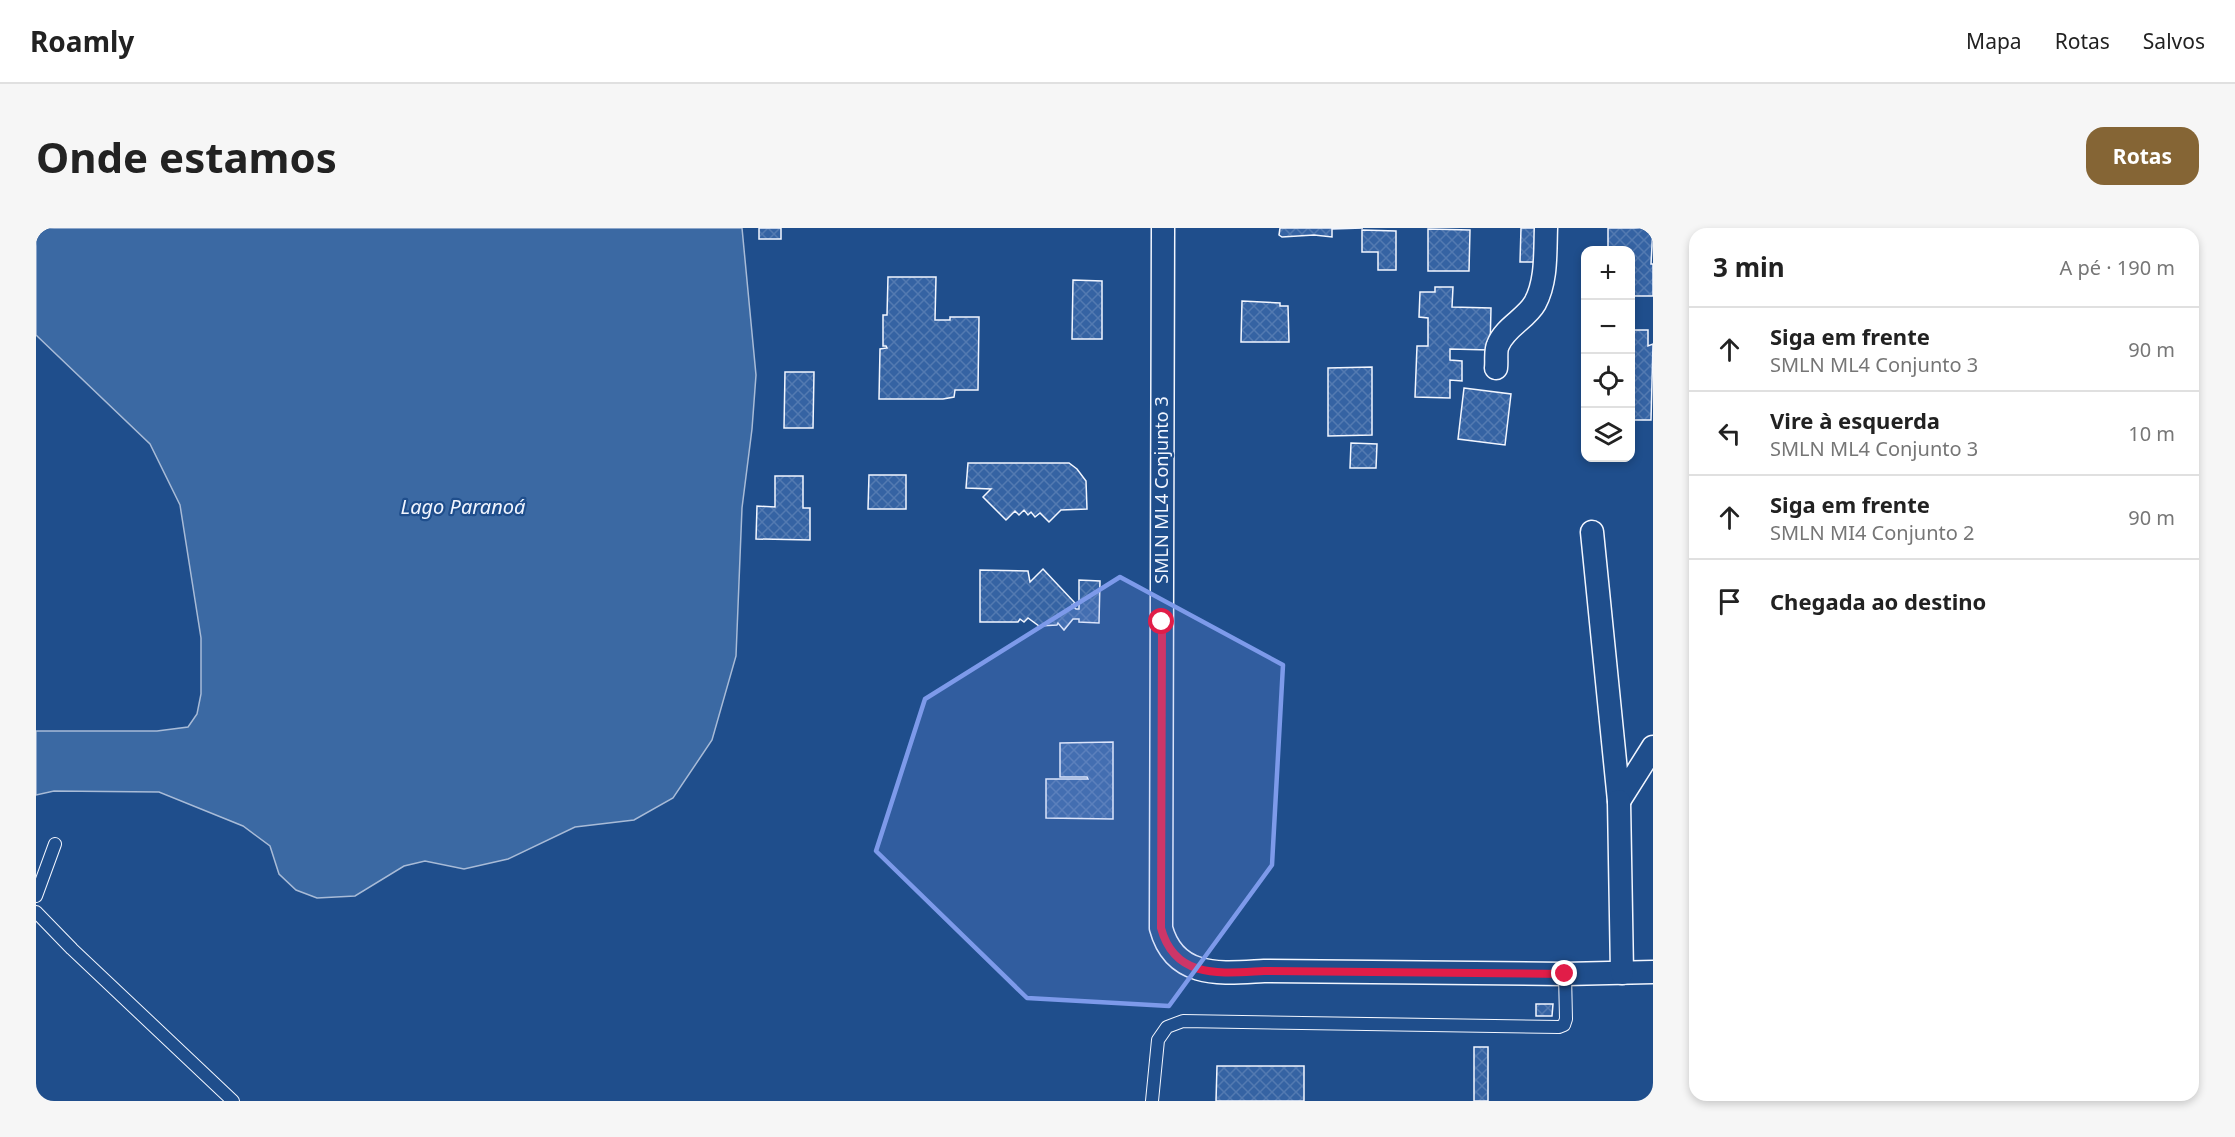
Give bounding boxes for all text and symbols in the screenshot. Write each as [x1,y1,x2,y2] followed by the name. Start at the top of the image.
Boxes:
[30,22,134,60] text: Roamly
[1966,27,2022,55] text: Mapa
[2055,27,2110,55] text: Rotas
[2143,27,2205,55] text: Salvos
[2086,127,2199,185] button: Rotas
[36,128,337,185] text: Onde estamos
[1581,246,1635,462] map controls
[1581,246,1635,300] button: +
[1713,249,1785,285] text: 3 min
[2059,254,2175,281] text: A pé · 190 m
[1581,300,1635,354] button: −
[1770,321,1930,351] text: Siga em frente
[1713,333,1746,366] icon: ahead
[2128,336,2175,363] text: 90 m
[1770,351,1978,378] text: SMLN ML4 Conjunto 3
[1581,354,1635,408] button: locate
[1149,396,1173,584] street label: SMLN ML4 Conjunto 3
[1770,405,1940,435] text: Vire à esquerda
[1581,408,1635,462] button: layers
[1713,417,1746,450] icon: left
[2128,420,2175,447] text: 10 m
[1770,435,1978,462] text: SMLN ML4 Conjunto 3
[1770,489,1930,519] text: Siga em frente
[401,493,525,520] water label: Lago Paranoá
[1713,501,1746,534] icon: ahead
[2128,504,2175,531] text: 90 m
[1770,519,1975,546] text: SMLN MI4 Conjunto 2
[1713,585,1746,618] icon: arrive
[1770,586,1986,616] text: Chegada ao destino
[1148,608,1174,634] route start
[1551,960,1577,986] route end

